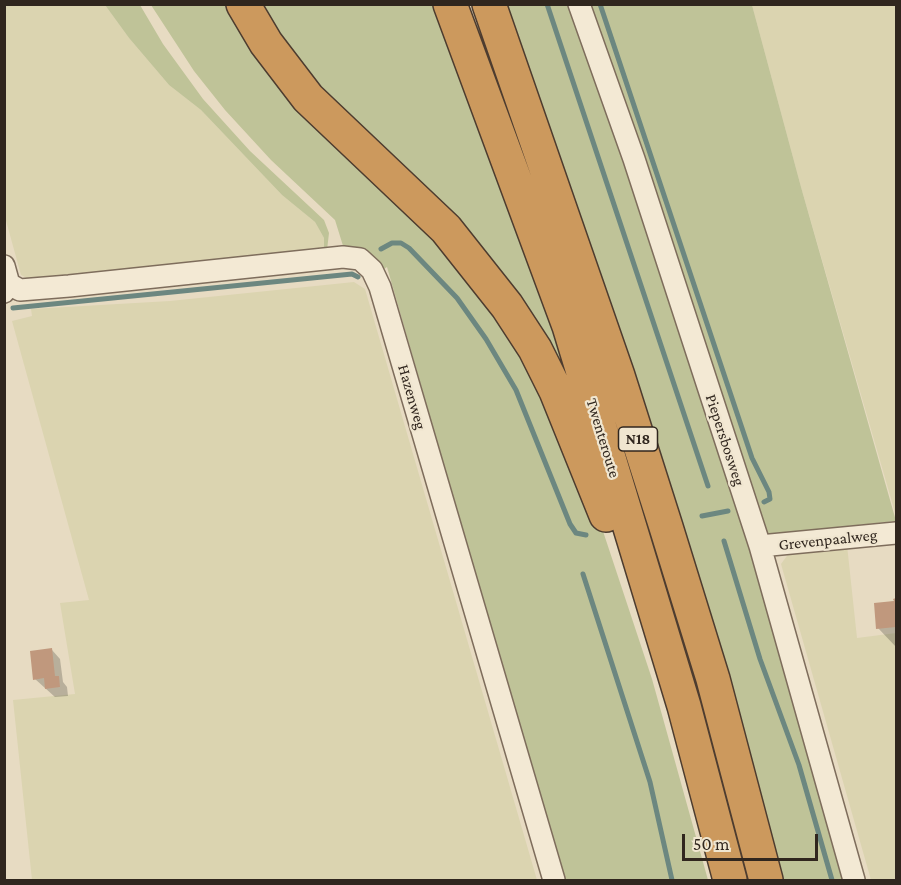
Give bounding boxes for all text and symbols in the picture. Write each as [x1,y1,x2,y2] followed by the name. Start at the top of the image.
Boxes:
[394,362,430,432] street label: Hazenweg
[701,392,749,488] street label: Piepersbosweg
[582,396,624,480] street label: Twenteroute
[618,427,658,451] road number: N18
[778,525,878,555] street label: Grevenpaalweg
[685,822,822,860] scale bar
[693,834,730,854] text: 50 m

